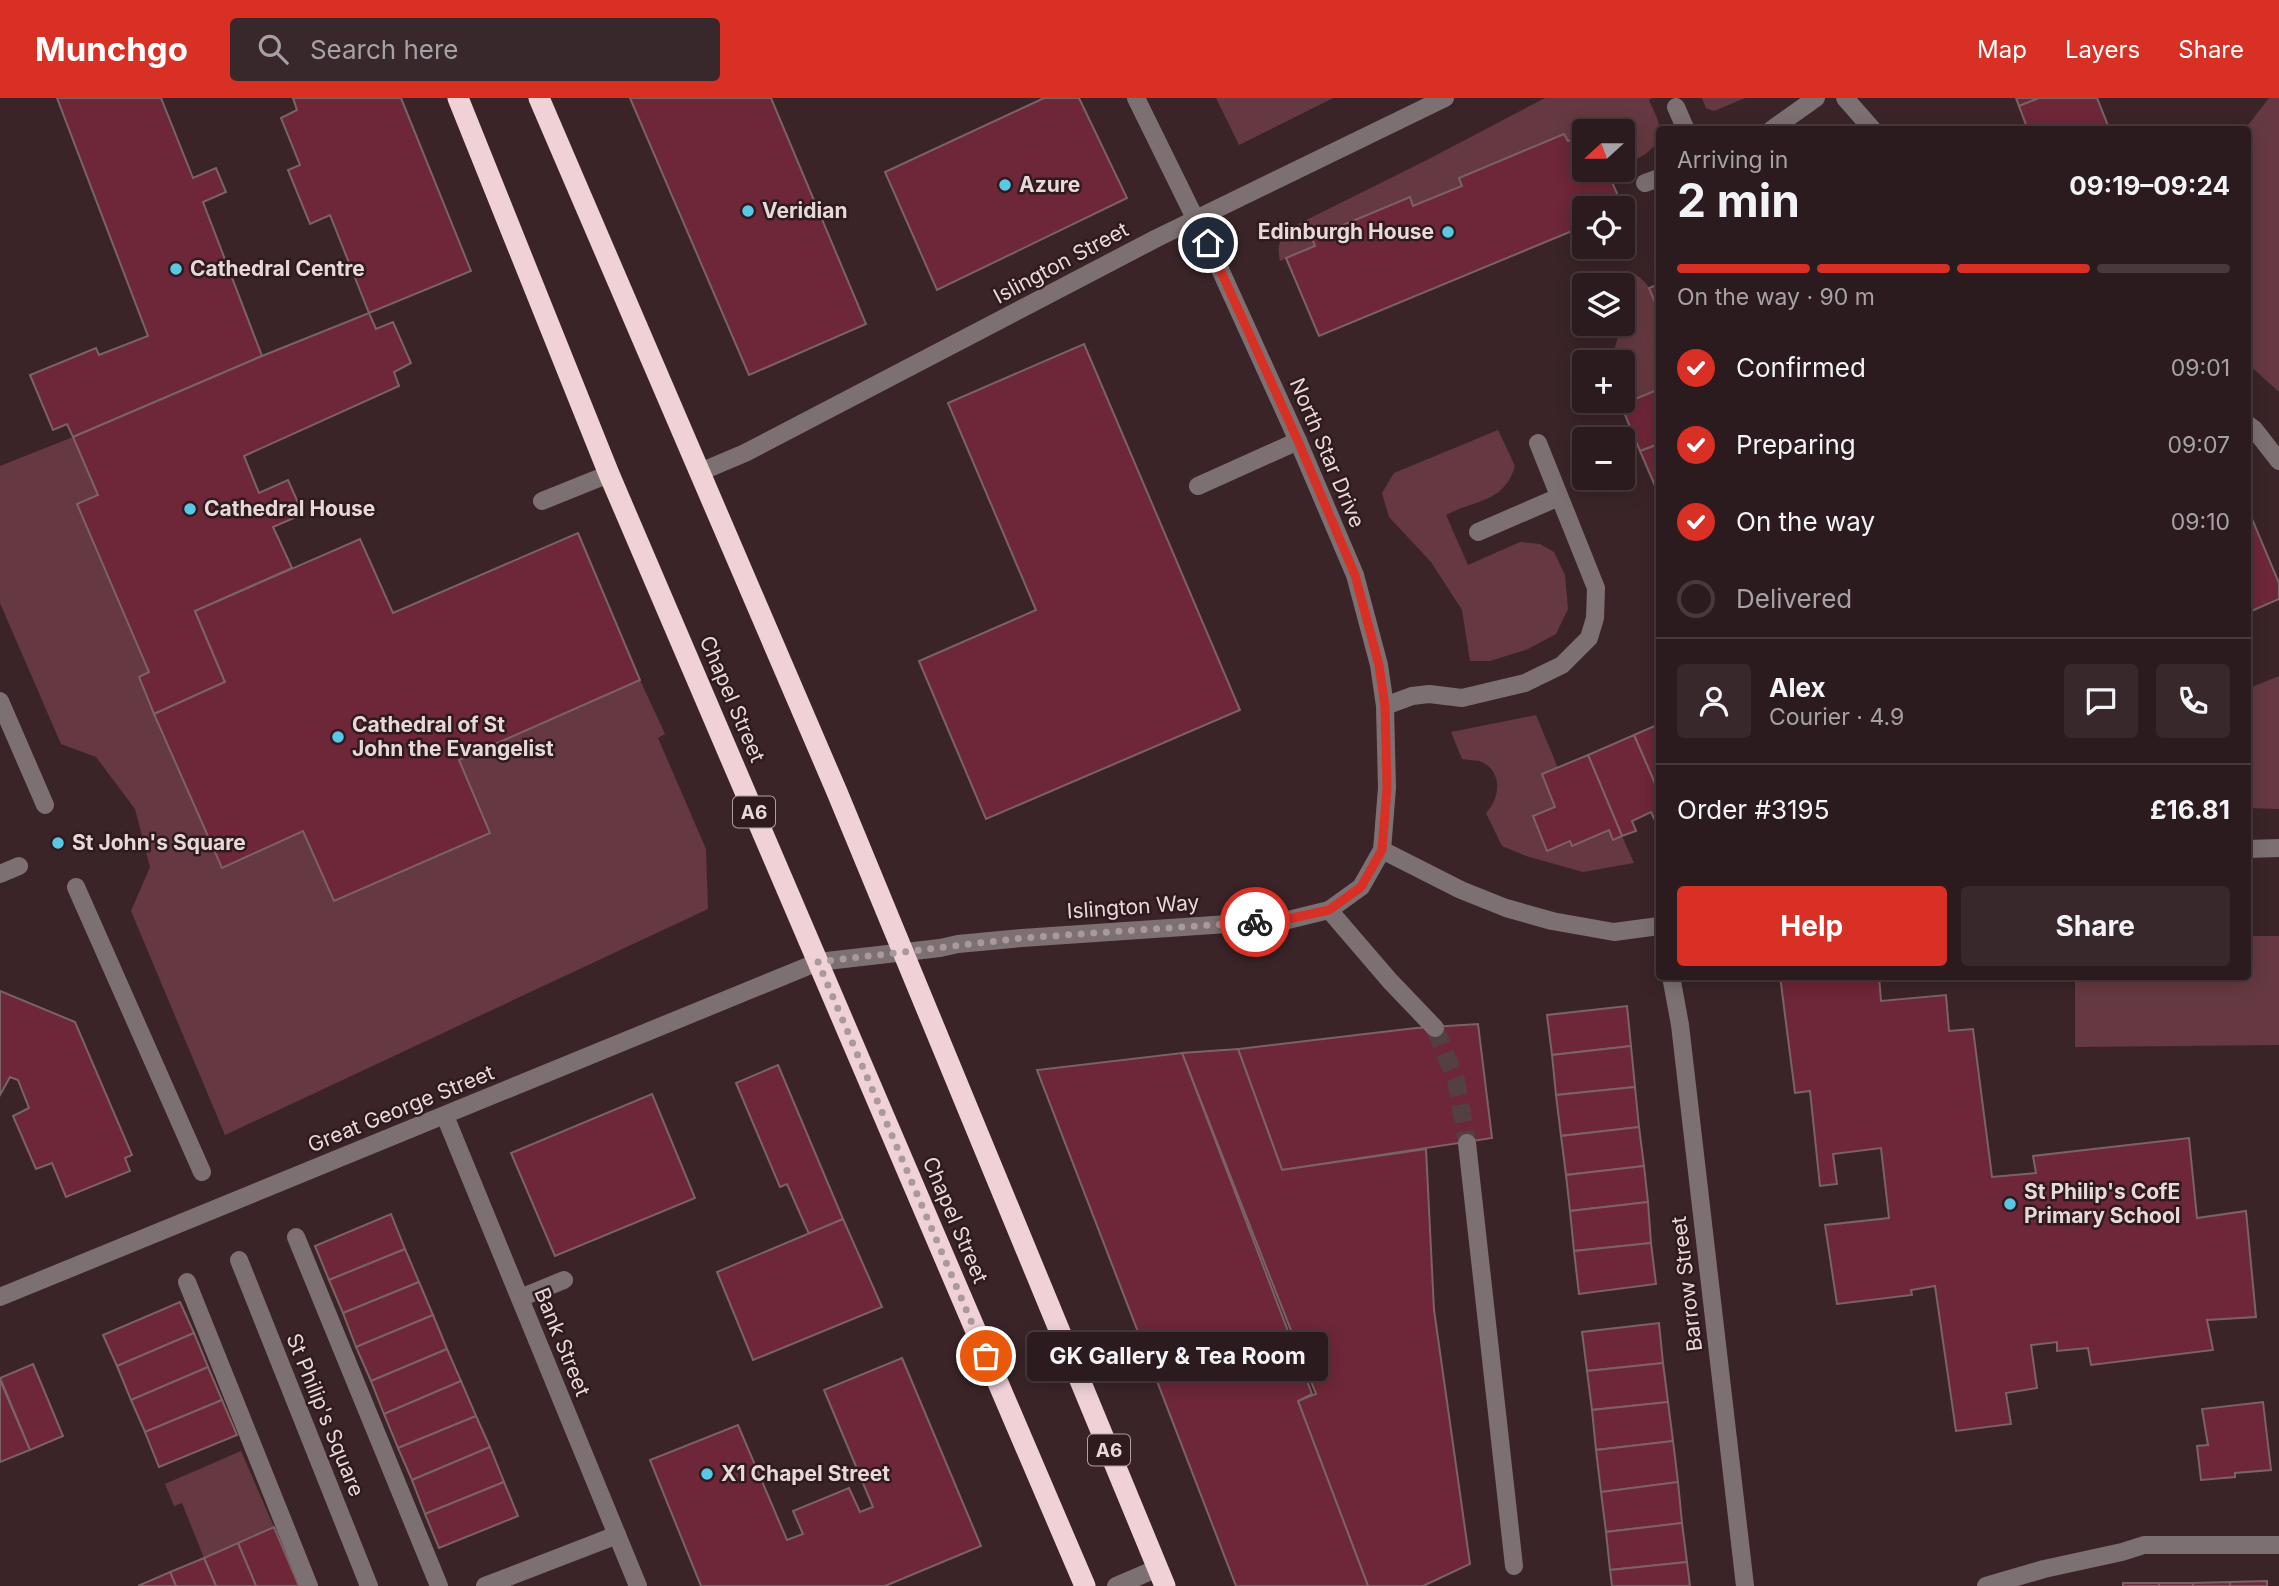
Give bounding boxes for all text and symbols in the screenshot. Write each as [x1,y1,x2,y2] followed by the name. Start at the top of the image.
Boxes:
[230,18,720,81] search box
[35,29,188,69] text: Munchgo
[254,30,292,68] icon: search
[310,34,459,65] text: Search here
[1977,35,2027,64] text: Map
[2065,35,2140,64] text: Layers
[2178,35,2244,64] text: Share
[1572,119,1634,182] north arrow
[1572,119,1635,490] map controls
[1677,146,1788,174] text: Arriving in
[2069,170,2230,201] text: 09:19–09:24
[1019,172,1080,197] place label: Azure
[1677,172,1800,228] text: 2 min
[997,177,1013,193] marker: Azure
[1572,196,1635,259] button: locate
[762,198,848,223] place label: Veridian
[740,203,756,219] marker: Veridian
[1178,213,1238,273] pin
[989,216,1133,309] street label: Islington Street
[1258,219,1434,244] place label: Edinburgh House
[1189,224,1227,262] icon: home
[1440,224,1456,240] marker: Edinburgh House
[190,256,365,281] place label: Cathedral Centre
[168,261,184,277] marker: Cathedral Centre
[1572,273,1635,336] button: layers
[1677,283,1875,311] text: On the way · 90 m
[1677,349,1715,387] icon: check
[1572,350,1635,413] button: +
[1736,352,1866,383] text: Confirmed
[2171,354,2230,382] text: 09:01
[1285,374,1370,531] street label: North Star Drive
[1677,426,1715,464] icon: check
[1572,427,1635,490] button: −
[1736,429,1856,460] text: Preparing
[2168,431,2230,459] text: 09:07
[204,496,375,521] place label: Cathedral House
[182,501,198,517] marker: Cathedral House
[1677,503,1715,541] icon: check
[1736,506,1875,537] text: On the way
[2171,508,2230,536] text: 09:10
[1736,583,1852,614] text: Delivered
[695,632,770,766] street label: Chapel Street
[1677,664,1751,738] button: person
[2064,664,2138,738] button: chat
[2156,664,2230,738] button: phone
[1769,672,1826,703] text: Alex
[1769,703,1904,731] text: Courier · 4.9
[352,712,554,761] place label: Cathedral of St John the Evangelist
[330,729,346,745] marker: Cathedral of St John the Evangelist
[1677,794,1829,825] text: Order #3195
[2150,794,2230,825] text: £16.81
[733,796,775,828] road number: A6
[72,830,246,855] place label: St John's Square
[50,835,66,851] marker: St John's Square
[1677,886,1947,966] button: Help
[1961,886,2230,966] button: Share
[1220,887,1290,957] courier
[1066,889,1200,924] street label: Islington Way
[1236,903,1274,941] icon: bike
[304,1060,498,1157] street label: Great George Street
[918,1153,993,1287] street label: Chapel Street
[2024,1179,2181,1228] place label: St Philip's CofE Primary School
[2002,1196,2018,1212] marker: St Philip's CofE Primary School
[1666,1215,1707,1353] street label: Barrow Street
[529,1284,596,1400] street label: Bank Street
[956,1326,1016,1386] pin
[281,1330,370,1500] street label: St Philip's Square
[1028,1332,1329,1380] callout: GK Gallery & Tea Room
[967,1337,1005,1375] icon: bag
[1049,1342,1306,1370] text: GK Gallery & Tea Room
[1088,1434,1130,1466] road number: A6
[721,1461,890,1486] place label: X1 Chapel Street
[699,1466,715,1482] marker: X1 Chapel Street

